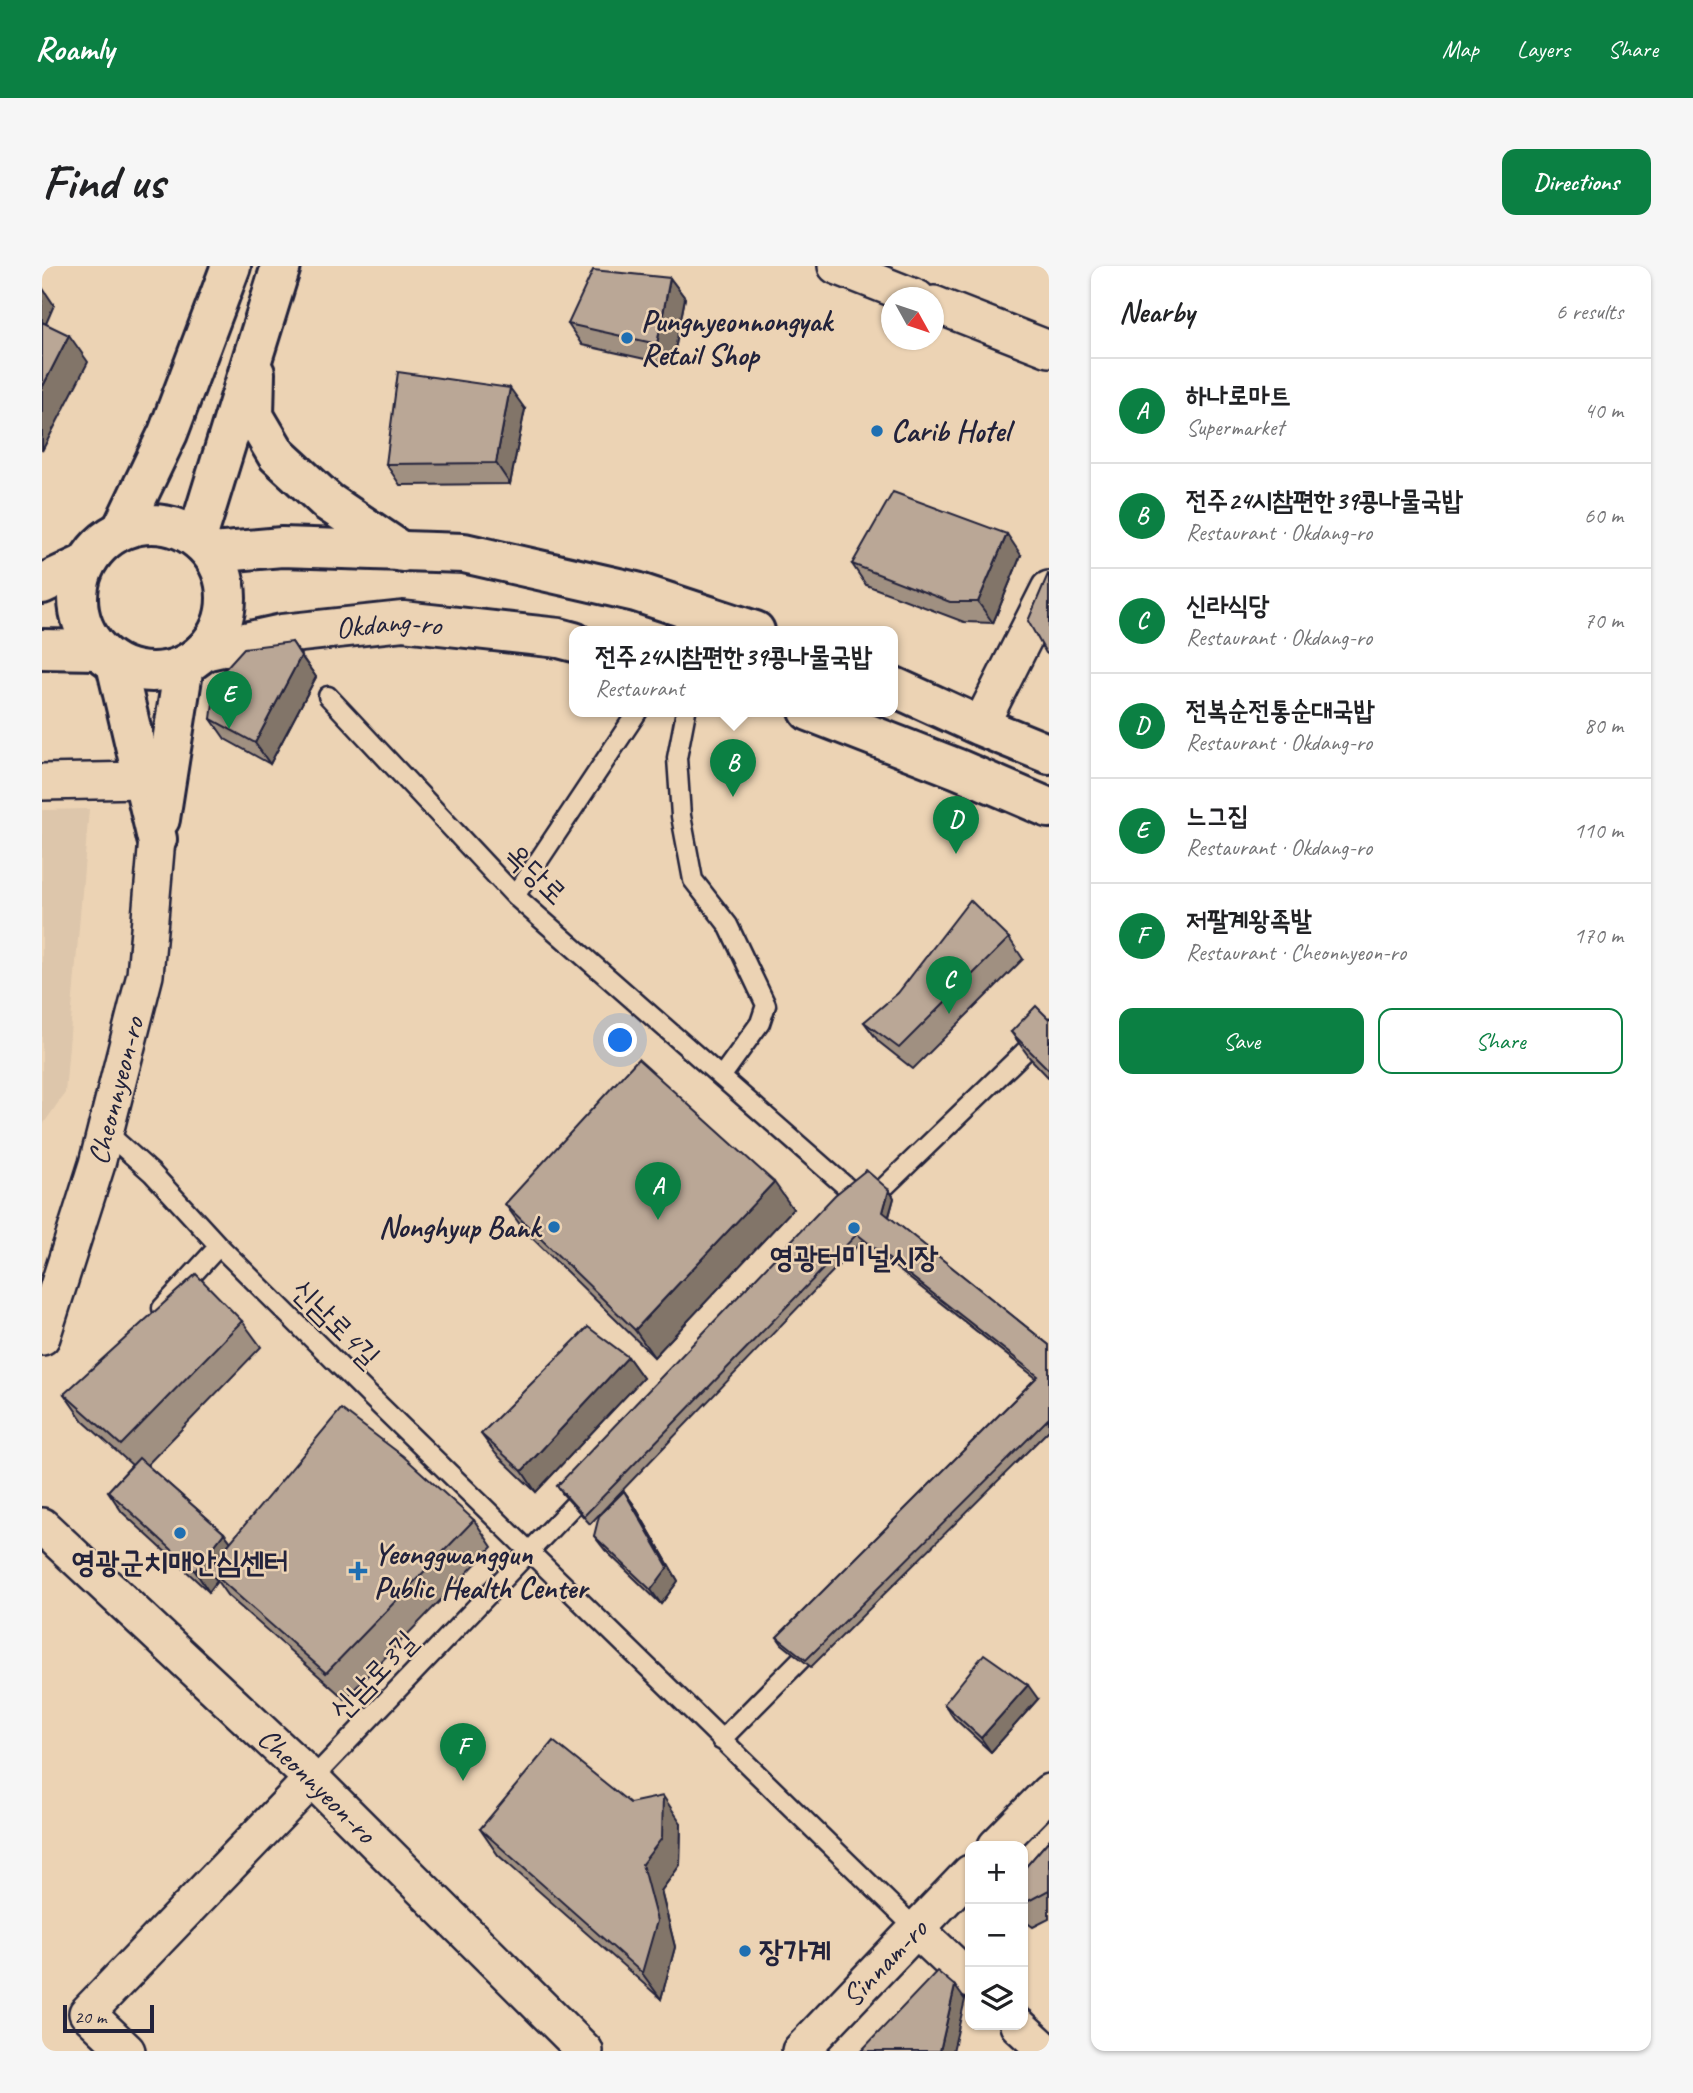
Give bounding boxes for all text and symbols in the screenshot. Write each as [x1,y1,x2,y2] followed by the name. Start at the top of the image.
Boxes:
[35,28,114,70] text: Roamly
[1442,34,1479,64] text: Map
[1517,34,1570,64] text: Layers
[1608,34,1658,64] text: Share
[1502,149,1651,215] button: Directions
[42,151,164,213] text: Find us
[881,287,944,350] north arrow
[1119,293,1195,331] text: Nearby
[1556,297,1623,326] text: 6 results
[641,302,834,374] place label: Pungnyeonnongyak Retail Shop
[619,330,635,346] marker: Pungnyeonnongyak Retail Shop
[1186,379,1291,412] text: 하나로마트
[1136,396,1148,425] text: A
[1584,396,1623,425] text: 40 m
[891,412,1015,450] place label: Carib Hotel
[1186,413,1284,442] text: Supermarket
[869,423,885,439] marker: Carib Hotel
[1186,484,1463,517] text: 전주24시참편한39콩나물국밥
[1136,501,1148,530] text: B
[1584,501,1623,530] text: 60 m
[1186,518,1372,547] text: Restaurant · Okdang-ro
[1186,589,1270,622] text: 신라식당
[334,602,445,647] street label: Okdang-ro
[1137,606,1147,635] text: C
[1584,606,1623,635] text: 70 m
[1186,623,1372,652] text: Restaurant · Okdang-ro
[569,626,898,717] popup
[595,640,872,673] text: 전주24시참편한39콩나물국밥
[206,671,252,729] pin: E
[595,674,684,703] text: Restaurant
[1186,694,1374,727] text: 전복순전통순대국밥
[1135,711,1149,740] text: D
[1584,711,1623,740] text: 80 m
[1186,728,1372,757] text: Restaurant · Okdang-ro
[710,739,756,797] pin: B
[933,796,979,854] pin: D
[1186,799,1249,832] text: 느그집
[1136,816,1148,845] text: E
[1574,816,1623,845] text: 110 m
[1186,833,1372,862] text: Restaurant · Okdang-ro
[497,835,575,913] street label: 옥당로
[1186,904,1312,937] text: 저팔계왕족발
[1137,921,1147,950] text: F
[1574,921,1623,950] text: 170 m
[1186,938,1406,967] text: Restaurant · Cheonnyeon-ro
[926,956,972,1014] pin: C
[1119,1008,1364,1074] button: Save
[1378,1008,1623,1074] button: Share
[79,1012,153,1169] street label: Cheonnyeon-ro
[603,1023,637,1057] your location
[635,1162,681,1220] pin: A
[379,1208,543,1246] place label: Nonghyup Bank
[546,1219,562,1235] marker: Nonghyup Bank
[846,1220,862,1236] marker: 영광터미널시장
[770,1238,938,1276] place label: 영광터미널시장
[284,1271,388,1375] street label: 신남로4길
[172,1525,188,1541] marker: 영광군치매안심센터
[374,1535,590,1607] place label: Yeonggwanggun Public Health Center
[71,1543,289,1581] place label: 영광군치매안심센터
[348,1561,368,1581] marker: Yeonggwanggun Public Health Center
[321,1622,425,1728] street label: 신남로3길
[250,1719,385,1852] street label: Cheonnyeon-ro
[440,1723,486,1781] pin: F
[965,1841,1028,2030] map controls
[965,1841,1028,1904] button: +
[965,1904,1028,1967] button: −
[833,1910,936,2015] street label: Sinnam-ro
[759,1932,831,1970] place label: 장가계
[737,1943,753,1959] marker: 장가계
[965,1967,1028,2030] button: layers
[63,2002,154,2034] scale bar
[74,2005,106,2029] text: 20 m

